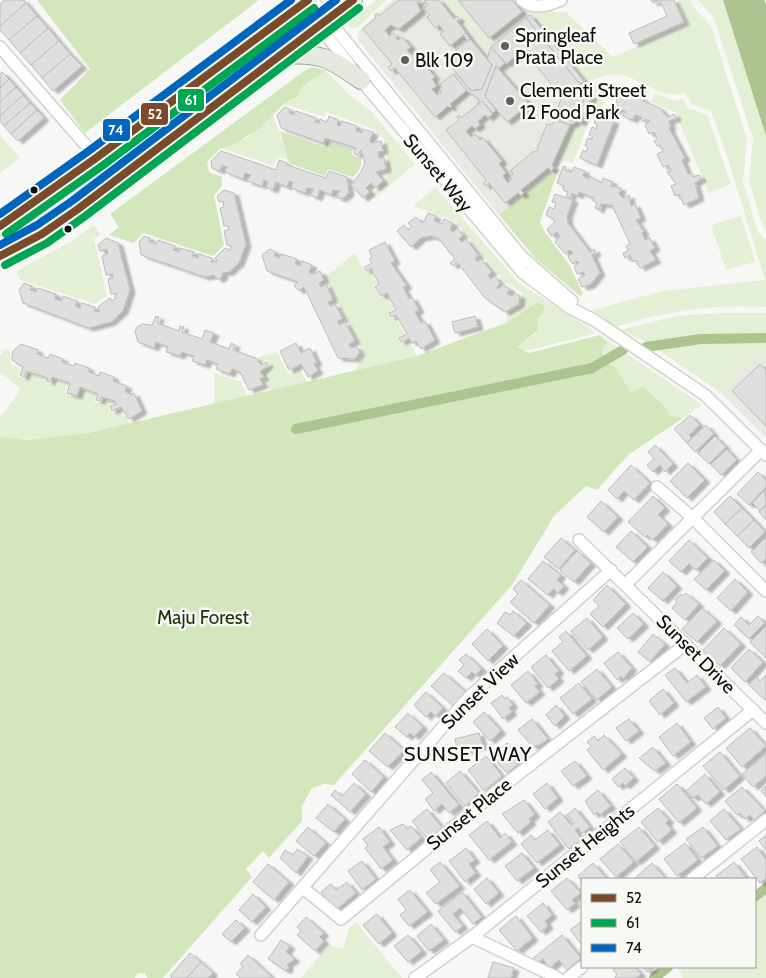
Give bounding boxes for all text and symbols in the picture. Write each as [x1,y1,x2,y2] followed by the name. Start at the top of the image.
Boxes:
[515,24,603,69] place label: Springleaf Prata Place
[499,40,511,52] marker: Springleaf Prata Place
[415,49,474,72] place label: Blk 109
[399,54,411,66] marker: Blk 109
[520,79,647,124] place label: Clementi Street 12 Food Park
[177,88,205,112] line badge: 61
[184,91,198,109] text: 61
[504,95,516,107] marker: Clementi Street 12 Food Park
[140,102,169,126] line badge: 52
[148,105,162,123] text: 52
[102,118,131,142] line badge: 74
[108,121,124,139] text: 74
[399,129,478,217] street label: Sunset Way
[29,185,39,195] unlabelled marker
[63,224,73,234] unlabelled marker
[157,606,250,629] park label: Maju Forest
[652,610,741,699] street label: Sunset Drive
[436,648,524,734] street label: Sunset View
[404,742,532,766] district label: SUNSET WAY
[422,773,516,855] street label: Sunset Place
[531,799,639,893] street label: Sunset Heights
[581,878,756,968] legend
[626,889,642,907] text: 52
[626,914,639,932] text: 61
[626,939,642,957] text: 74

